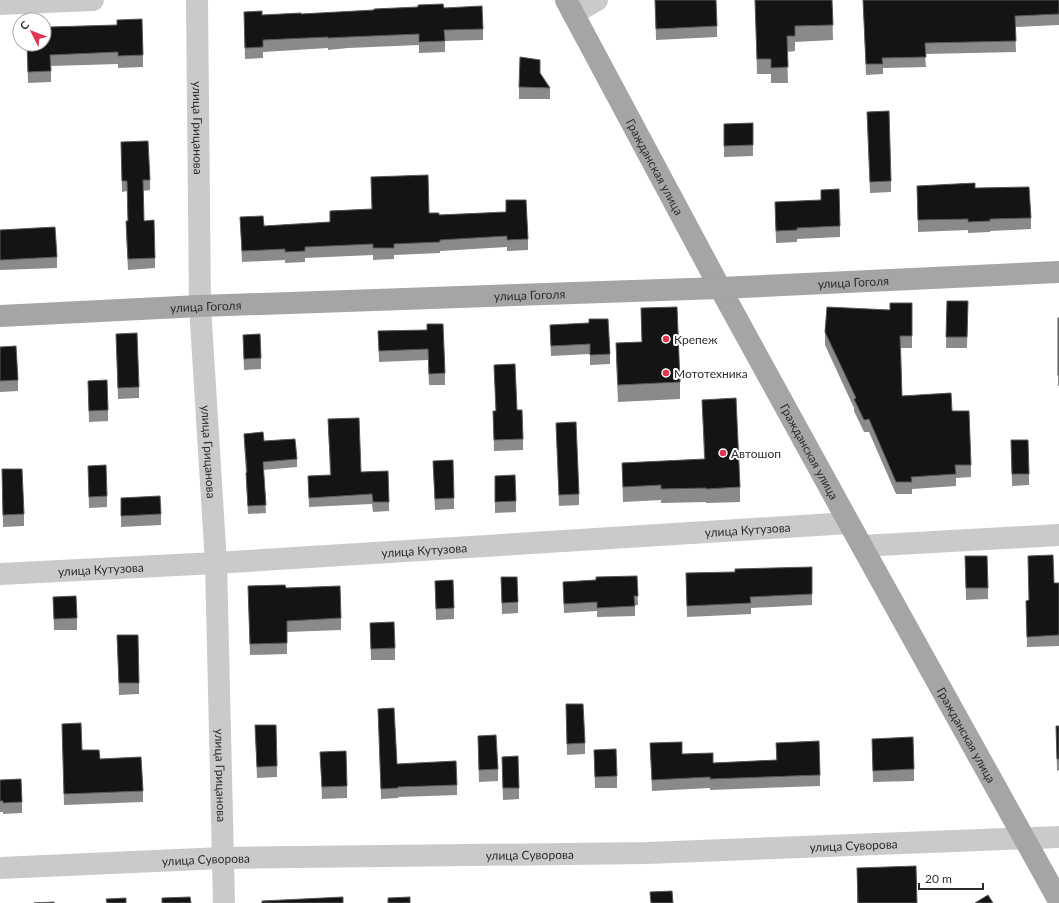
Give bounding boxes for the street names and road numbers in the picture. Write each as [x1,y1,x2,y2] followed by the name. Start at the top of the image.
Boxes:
[190,81,206,175] street label: улица Грицанова
[623,116,687,217] street label: Гражданская улица
[817,273,889,291] street label: улица Гоголя
[494,286,566,303] street label: улица Гоголя
[170,297,242,315] street label: улица Гоголя
[777,401,842,502] street label: Гражданская улица
[199,405,219,499] street label: улица Грицанова
[704,519,791,540] street label: улица Кутузова
[381,540,468,560] street label: улица Кутузова
[58,559,144,579] street label: улица Кутузова
[934,684,999,785] street label: Гражданская улица
[212,729,230,822] street label: улица Грицанова
[809,836,898,854] street label: улица Суворова
[486,846,574,862] street label: улица Суворова
[161,850,250,868] street label: улица Суворова

